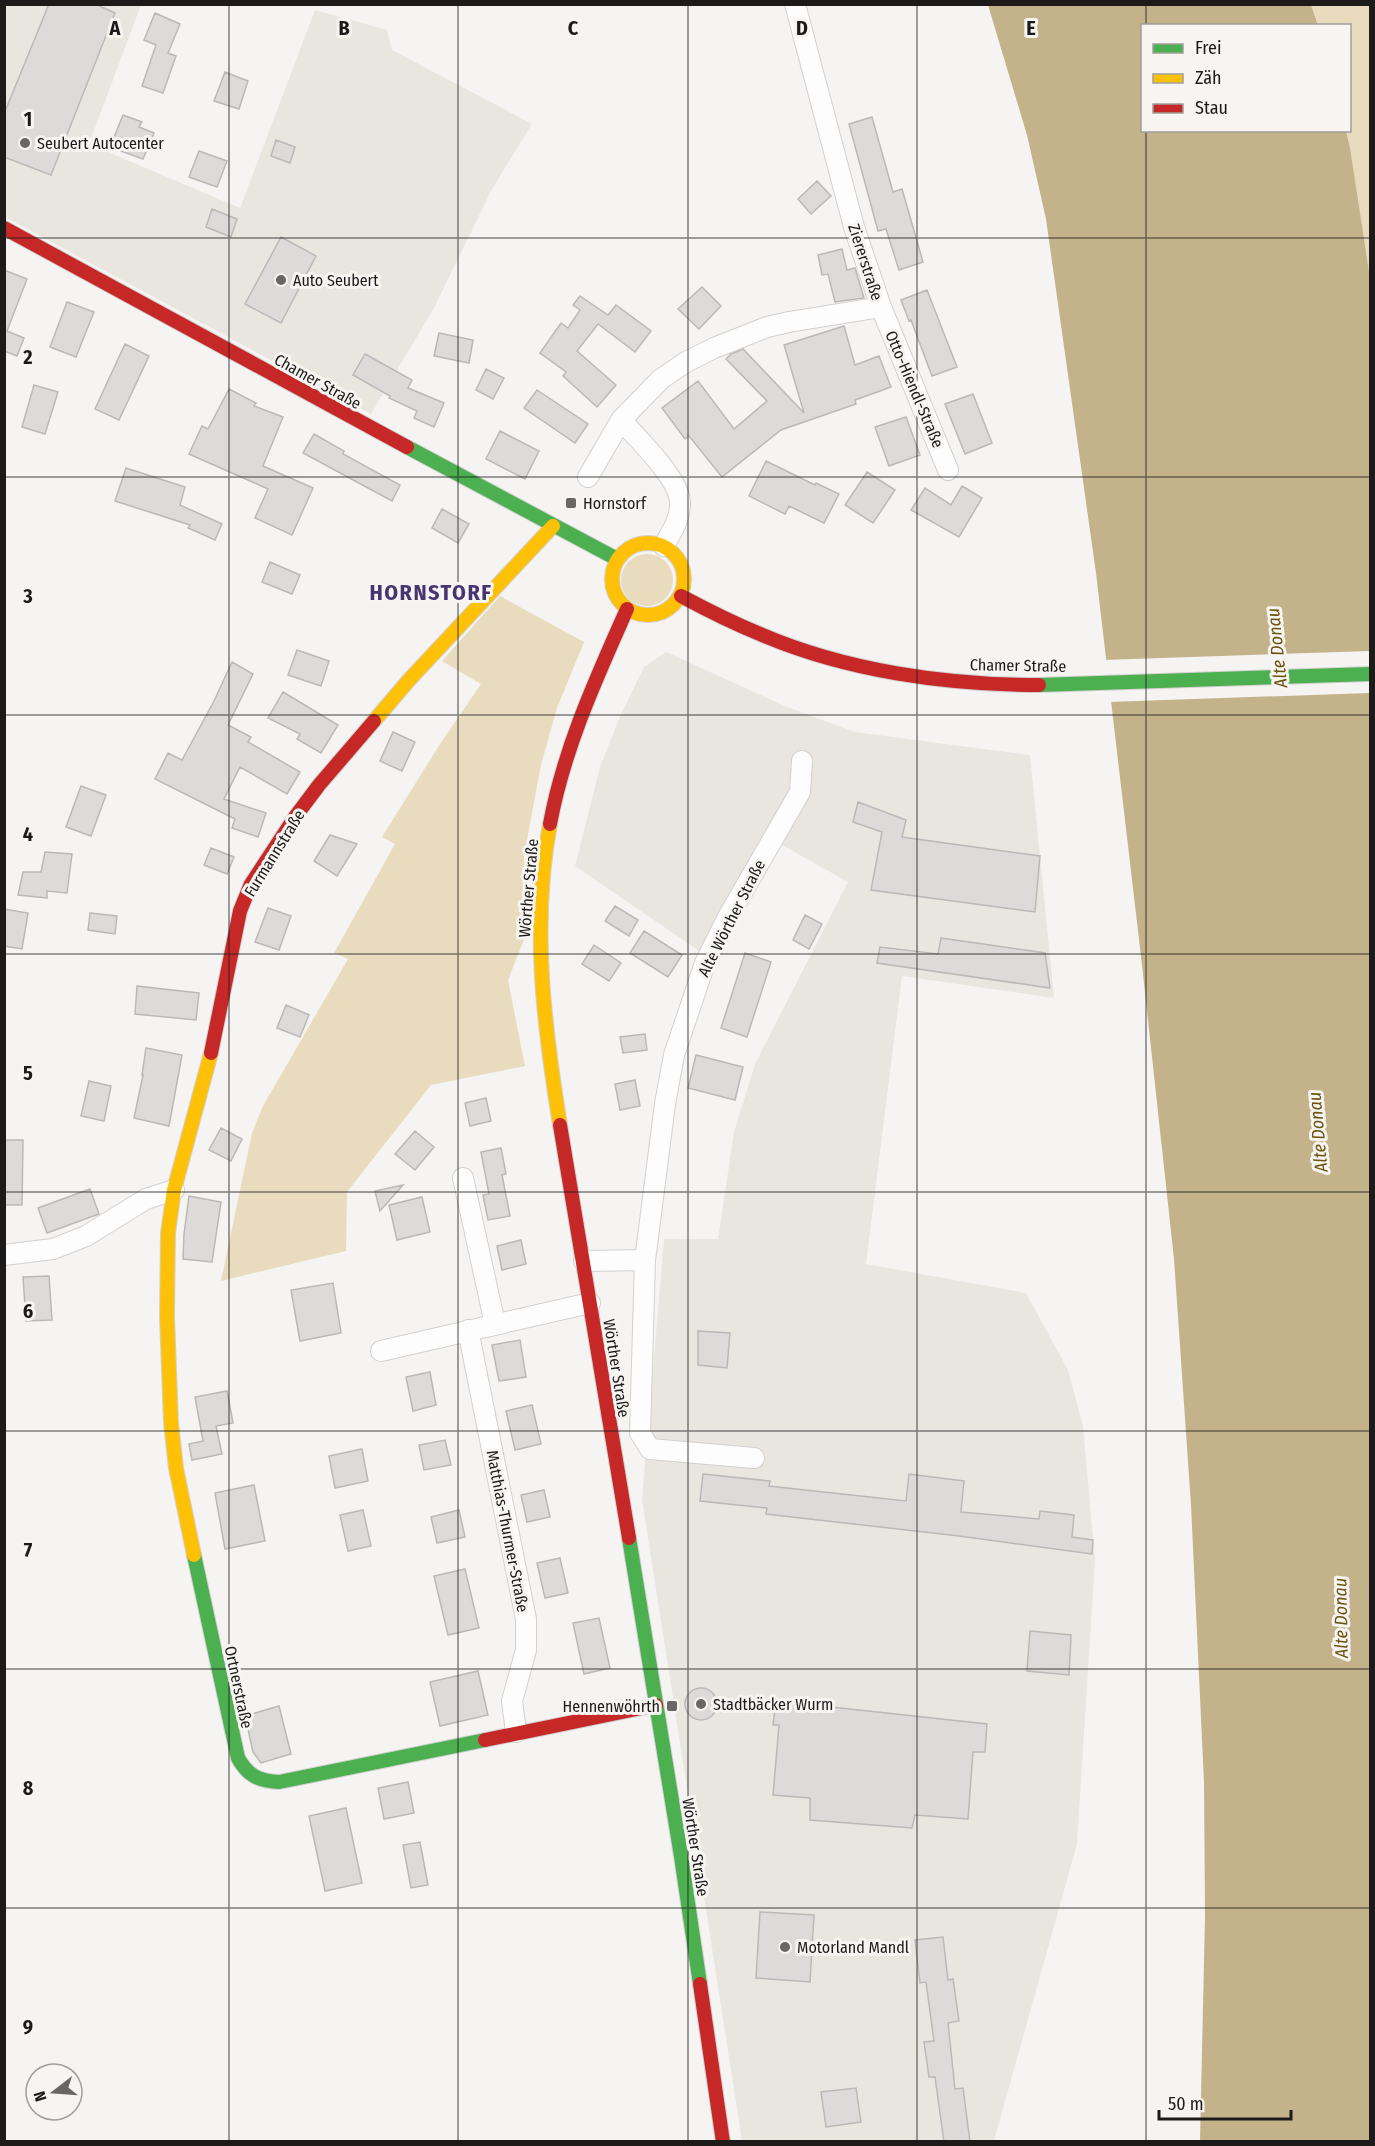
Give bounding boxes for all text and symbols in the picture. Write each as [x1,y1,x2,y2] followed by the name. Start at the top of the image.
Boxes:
[109,16,122,40] text: A
[338,16,350,40] text: B
[568,16,579,40] text: C
[796,16,808,40] text: D
[1026,16,1036,40] text: E
[1141,24,1351,132] legend
[1195,37,1221,59] text: Frei
[1195,67,1222,89] text: Zäh
[1195,97,1228,119] text: Stau
[24,107,32,131] text: 1
[37,134,164,153] place label: Seubert Autocenter
[18,136,32,150] marker: Seubert Autocenter
[844,221,887,303] street label: Ziererstraße
[293,271,379,290] place label: Auto Seubert
[274,273,288,287] marker: Auto Seubert
[881,328,948,451] street label: Otto-Hiendl-Straße
[22,345,33,369] text: 2
[271,350,365,413] street label: Chamer Straße
[583,494,647,513] place label: Hornstorf
[564,496,578,510] marker: Hornstorf
[369,579,493,606] district label: HORNSTORF
[22,584,33,608] text: 3
[1262,607,1292,690] water label: Alte Donau
[970,655,1066,676] street label: Chamer Straße
[240,806,309,900] street label: Furmannstraße
[23,822,33,846] text: 4
[515,838,542,938] street label: Wörther Straße
[694,857,769,980] street label: Alte Wörther Straße
[23,1061,33,1085] text: 5
[1304,1091,1333,1174] water label: Alte Donau
[23,1299,33,1323] text: 6
[599,1318,634,1419] street label: Wörther Straße
[482,1449,533,1614] street label: Matthias-Thurmer-Straße
[24,1538,33,1562] text: 7
[1329,1578,1353,1659] water label: Alte Donau
[220,1644,257,1730] street label: Ortnerstraße
[713,1695,833,1714] place label: Stadtbäcker Wurm
[563,1697,660,1716] place label: Hennenwöhrth
[694,1697,708,1711] marker: Stadtbäcker Wurm
[665,1699,679,1713] marker: Hennenwöhrth
[23,1776,34,1800] text: 8
[678,1797,713,1898] street label: Wörther Straße
[797,1938,909,1957] place label: Motorland Mandl
[778,1940,792,1954] marker: Motorland Mandl
[23,2015,33,2039] text: 9
[24,2062,84,2122] north arrow
[1159,2083,1291,2121] scale bar
[30,2089,51,2104] text: N
[1168,2093,1204,2115] text: 50 m

